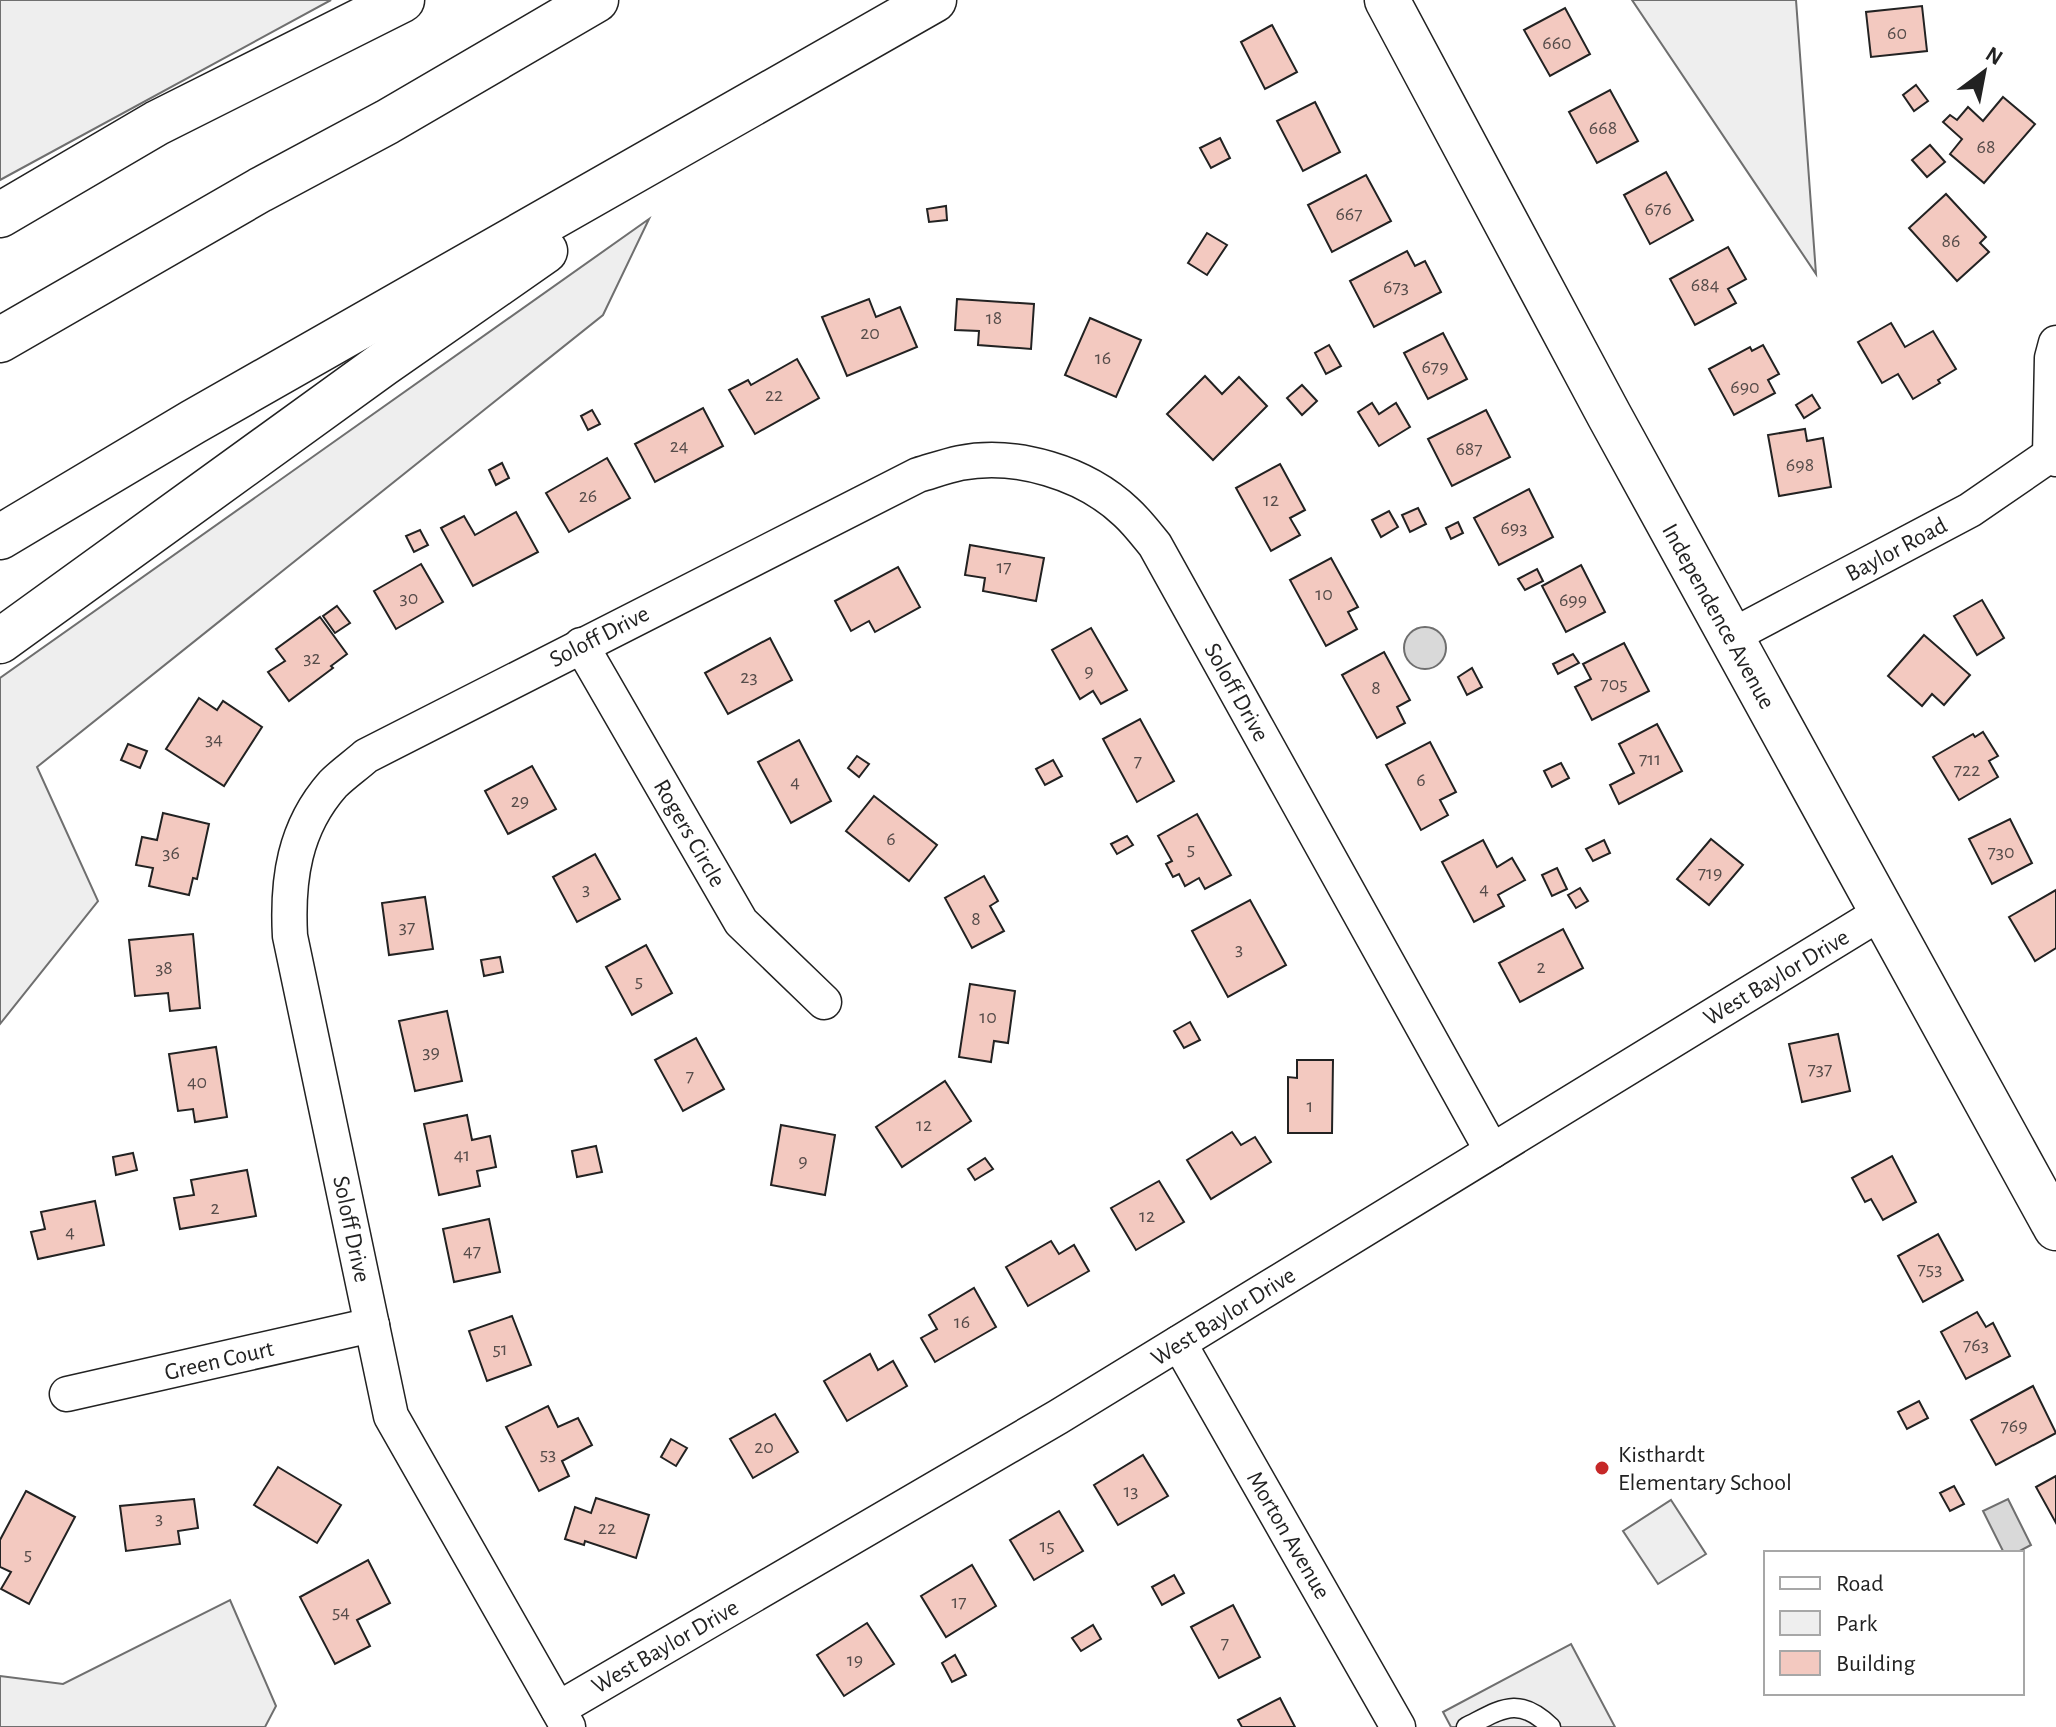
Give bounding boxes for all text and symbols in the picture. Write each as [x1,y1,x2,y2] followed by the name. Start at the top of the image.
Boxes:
[1887,23,1907,43] house number: 60
[1944,32,2024,112] north arrow
[1542,33,1572,53] house number: 660
[1982,43,2006,69] text: N
[1589,118,1617,138] house number: 668
[1977,137,1995,157] house number: 68
[1644,199,1672,219] house number: 676
[1335,204,1363,224] house number: 667
[1942,231,1960,251] house number: 86
[1691,275,1719,295] house number: 684
[1383,277,1409,297] house number: 673
[986,308,1002,328] house number: 18
[860,323,880,343] house number: 20
[1095,348,1111,368] house number: 16
[1421,357,1449,377] house number: 679
[1730,377,1760,397] house number: 690
[765,385,783,405] house number: 22
[670,436,688,456] house number: 24
[1455,439,1483,459] house number: 687
[1786,455,1814,475] house number: 698
[579,486,597,506] house number: 26
[1263,490,1279,510] house number: 12
[1842,513,1951,586] street label: Baylor Road
[1500,518,1528,538] house number: 693
[1657,520,1779,713] street label: Independence Avenue
[996,557,1012,577] house number: 17
[1315,584,1333,604] house number: 10
[400,588,418,608] house number: 30
[1559,590,1587,610] house number: 699
[546,602,653,672] street label: Soloff Drive
[1199,639,1273,746] street label: Soloff Drive
[303,648,321,668] house number: 32
[1084,661,1094,681] house number: 9
[740,667,758,687] house number: 23
[1600,674,1628,694] house number: 705
[1371,678,1381,698] house number: 8
[205,729,223,749] house number: 34
[1639,749,1661,769] house number: 711
[1134,751,1142,771] house number: 7
[1954,760,1980,780] house number: 722
[1416,770,1426,790] house number: 6
[790,772,800,792] house number: 4
[649,776,729,891] street label: Rogers Circle
[511,791,529,811] house number: 29
[886,829,896,849] house number: 6
[1187,839,1195,859] house number: 5
[1987,842,2015,862] house number: 730
[162,843,180,863] house number: 36
[1698,863,1722,883] house number: 719
[582,879,590,899] house number: 3
[1479,879,1489,899] house number: 4
[971,909,981,929] house number: 8
[399,917,415,937] house number: 37
[1700,925,1853,1031] street label: West Baylor Drive
[1235,939,1243,959] house number: 3
[1536,957,1546,977] house number: 2
[155,958,173,978] house number: 38
[635,971,643,991] house number: 5
[979,1007,997,1027] house number: 10
[422,1042,440,1062] house number: 39
[1808,1059,1832,1079] house number: 737
[686,1066,694,1086] house number: 7
[187,1072,207,1092] house number: 40
[1307,1096,1313,1116] house number: 1
[916,1115,932,1135] house number: 12
[454,1145,470,1165] house number: 41
[798,1151,808,1171] house number: 9
[328,1174,374,1285] street label: Soloff Drive
[210,1198,220,1218] house number: 2
[1139,1206,1155,1226] house number: 12
[65,1222,75,1242] house number: 4
[463,1241,481,1261] house number: 47
[1918,1259,1942,1279] house number: 753
[1147,1263,1300,1371] street label: West Baylor Drive
[954,1312,970,1332] house number: 16
[1963,1335,1989,1355] house number: 763
[162,1337,276,1385] street label: Green Court
[492,1339,508,1359] house number: 51
[2000,1416,2028,1436] house number: 769
[754,1437,774,1457] house number: 20
[1618,1443,1792,1495] place label: Kisthardt Elementary School
[540,1444,556,1464] house number: 53
[1593,1459,1611,1477] marker: Kisthardt Elementary School
[1242,1468,1334,1603] street label: Morton Avenue
[1123,1481,1139,1501] house number: 13
[155,1508,163,1528] house number: 3
[598,1518,616,1538] house number: 22
[1039,1536,1055,1556] house number: 15
[24,1544,32,1564] house number: 5
[1764,1551,2024,1695] legend
[1836,1572,1884,1596] text: Road
[951,1592,967,1612] house number: 17
[588,1595,743,1698] street label: West Baylor Drive
[332,1602,350,1622] house number: 54
[1836,1612,1877,1636] text: Park
[1221,1633,1229,1653] house number: 7
[847,1650,863,1670] house number: 19
[1836,1652,1915,1676] text: Building

